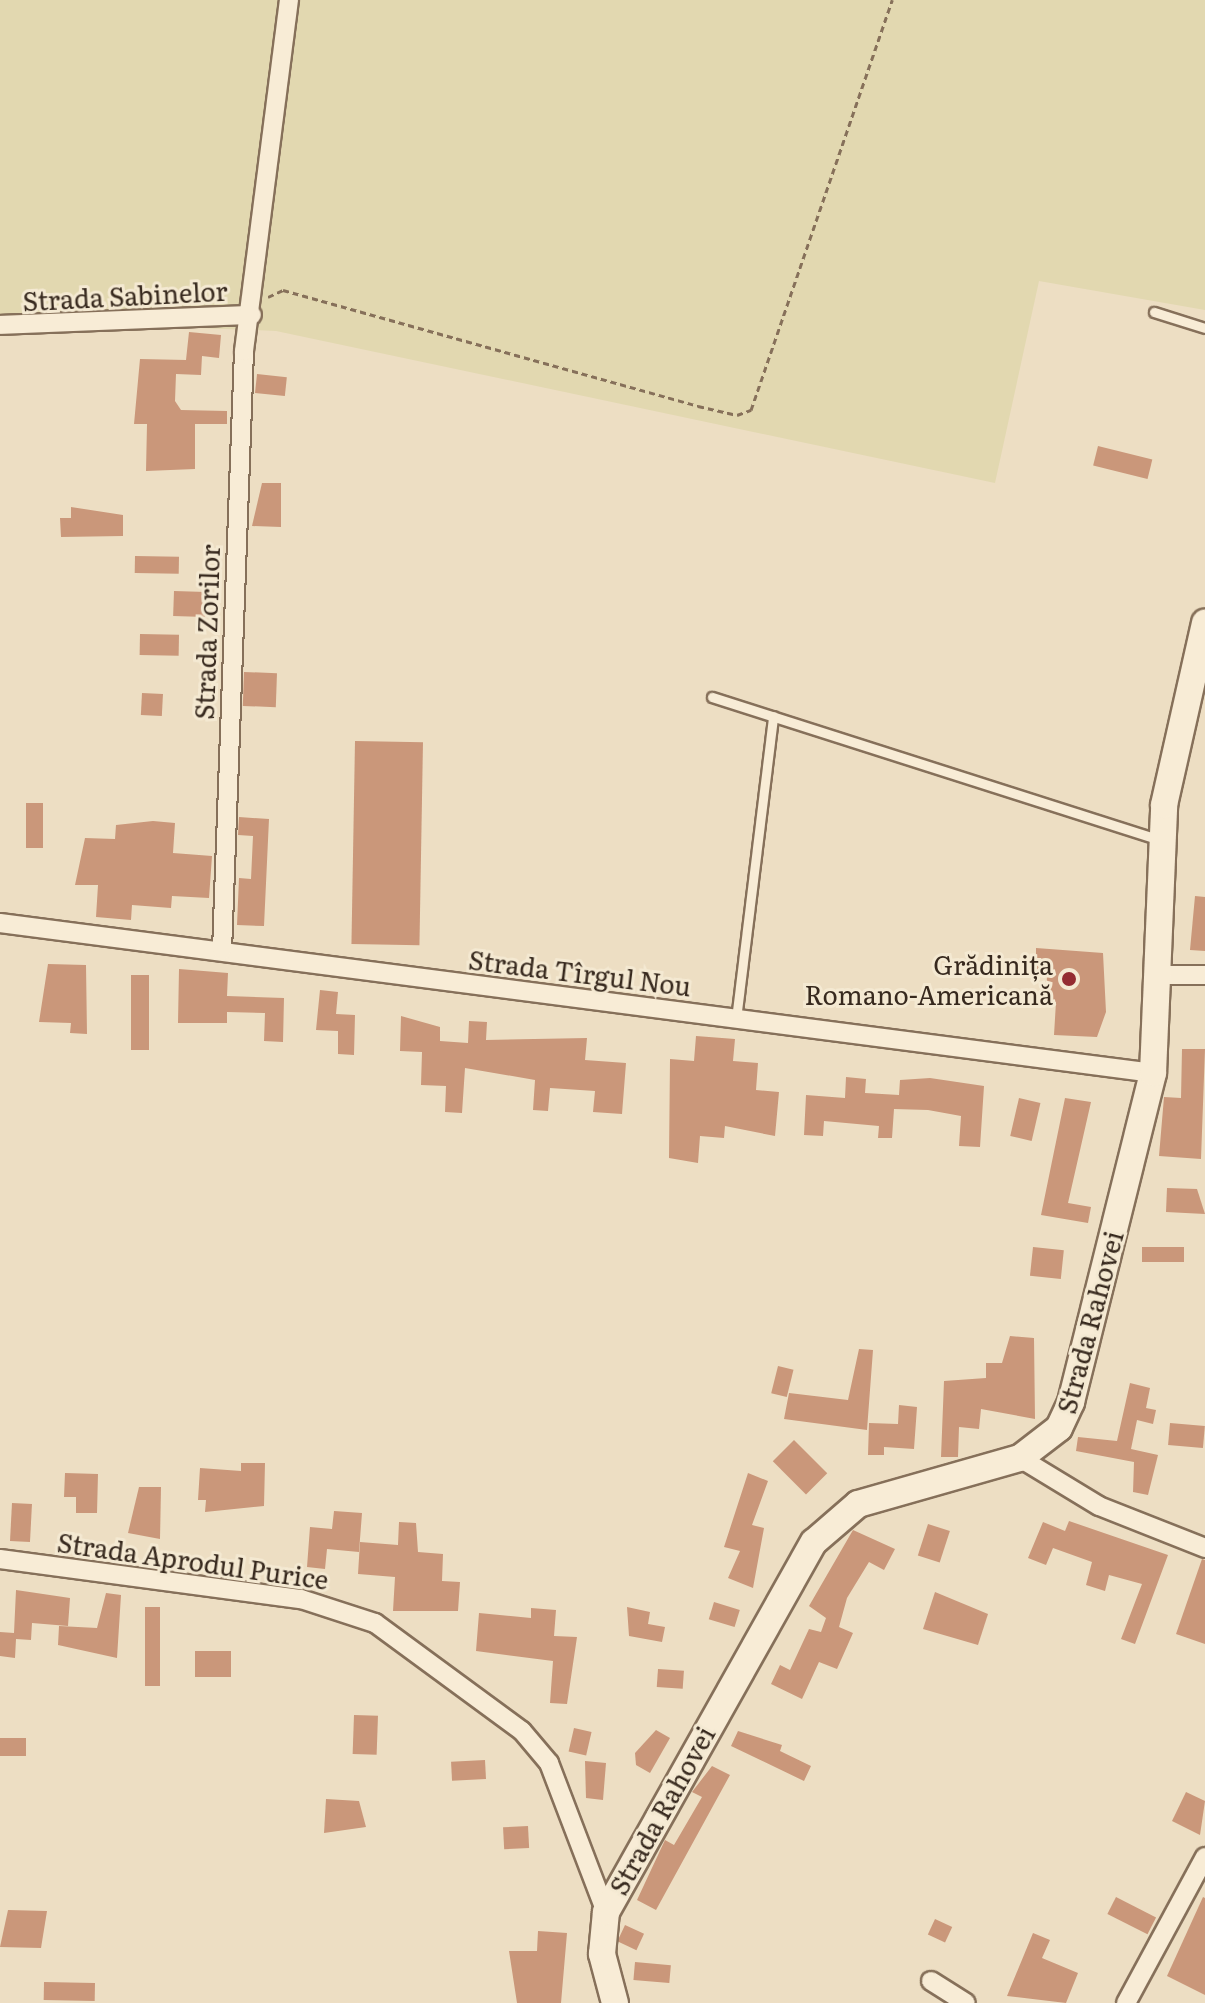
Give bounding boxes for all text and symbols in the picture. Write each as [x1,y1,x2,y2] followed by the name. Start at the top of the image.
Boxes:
[22,274,228,316] street label: Strada Sabinelor
[187,544,225,720] street label: Strada Zorilor
[467,943,693,1001] street label: Strada Tîrgul Nou
[804,948,1053,1010] place label: Grădinița Romano-Americană
[1060,970,1078,988] marker: Grădinița Romano-Americană
[1050,1227,1128,1417] street label: Strada Rahovei
[55,1526,331,1594] street label: Strada Aprodul Purice
[602,1720,720,1900] street label: Strada Rahovei

